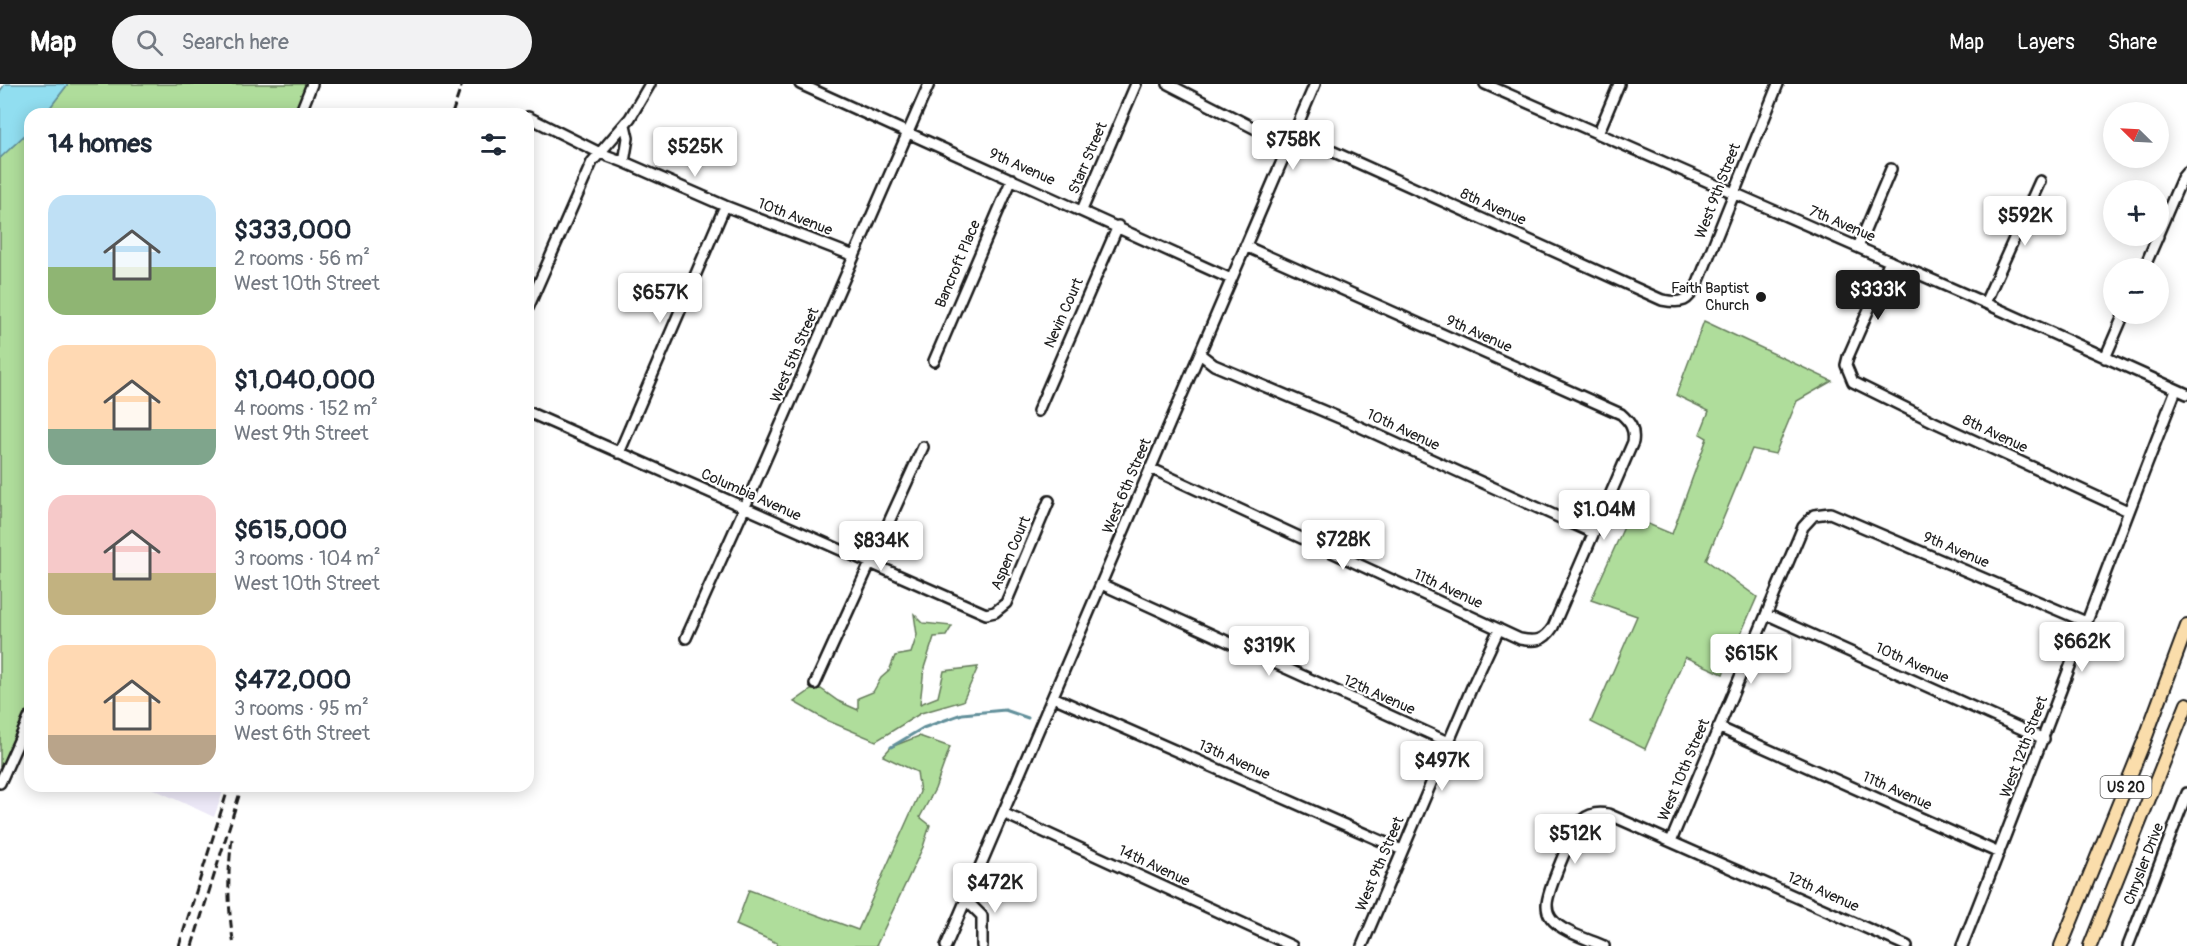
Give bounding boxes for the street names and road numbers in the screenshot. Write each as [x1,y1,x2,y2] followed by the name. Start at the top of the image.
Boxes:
[1064,118,1112,197] street label: Starr Street
[1691,140,1745,242] street label: West 9th Street
[986,144,1058,190] street label: 9th Avenue
[1457,184,1529,230] street label: 8th Avenue
[755,194,836,240] street label: 10th Avenue
[1806,202,1879,247] street label: 7th Avenue
[931,217,985,311] street label: Bancroft Place
[1040,274,1088,351] street label: Nevin Court
[766,304,824,405] street label: West 5th Street
[1443,311,1515,357] street label: 9th Avenue
[1363,405,1443,455] street label: 10th Avenue
[1959,411,2031,458] street label: 8th Avenue
[1098,434,1156,537] street label: West 6th Street
[698,464,805,526] street label: Columbia Avenue
[987,512,1035,593] street label: Aspen Court
[1920,528,1993,573] street label: 9th Avenue
[1410,565,1486,614] street label: 11th Avenue
[1872,638,1952,688] street label: 10th Avenue
[1340,671,1418,720] street label: 12th Avenue
[1996,693,2052,801] street label: West 12th Street
[1654,715,1714,824] street label: West 10th Street
[1195,736,1273,785] street label: 13th Avenue
[1859,767,1935,815] street label: 11th Avenue
[2100,776,2152,798] road number: US 20
[1352,813,1409,914] street label: West 9th Street
[2120,820,2169,908] street label: Chrysler Drive
[1115,841,1193,891] street label: 14th Avenue
[1784,868,1862,917] street label: 12th Avenue

